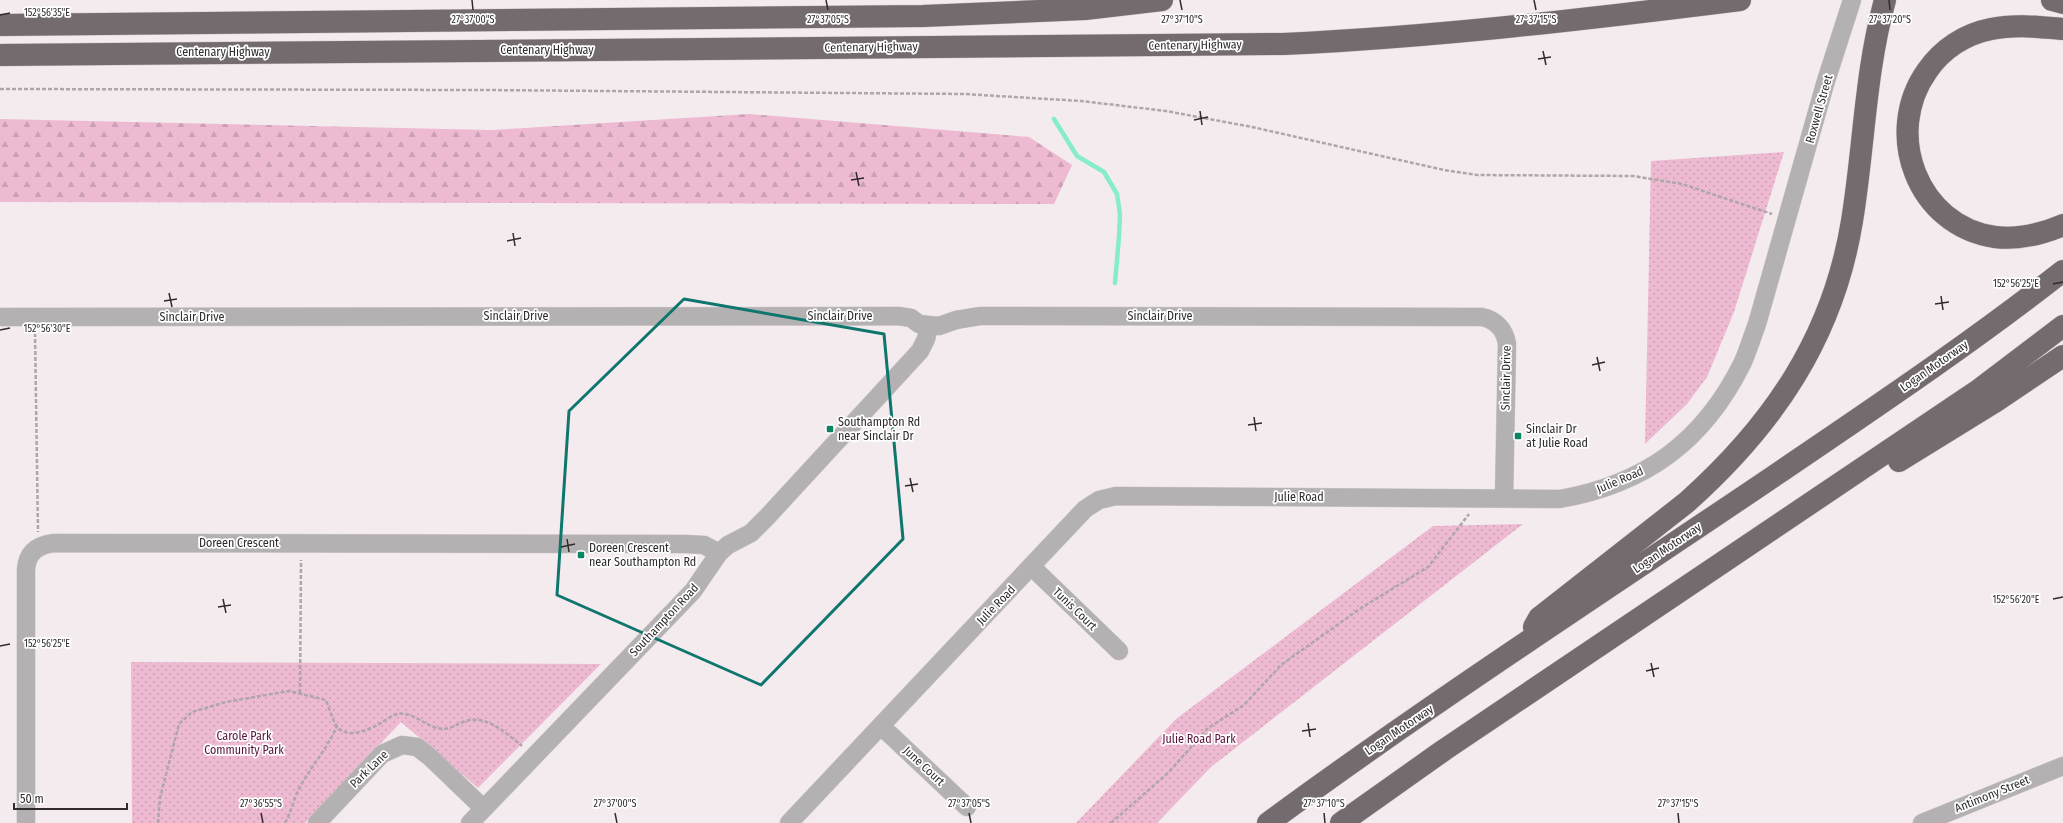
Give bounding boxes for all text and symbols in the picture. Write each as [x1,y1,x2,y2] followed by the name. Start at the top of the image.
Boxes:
[24,7,70,19] text: 152°56'35"E
[452,14,494,26] text: 27°37'00"S
[807,14,849,26] text: 27°37'05"S
[1161,14,1203,26] text: 27°37'10"S
[1516,14,1556,26] text: 27°37'15"S
[1869,14,1911,26] text: 27°37'20"S
[1148,37,1242,53] street label: Centenary Highway
[824,39,918,55] street label: Centenary Highway
[500,43,594,57] street label: Centenary Highway
[176,45,270,59] street label: Centenary Highway
[1803,73,1835,145] street label: Roxwell Street
[1993,278,2039,290] text: 152°56'25"E
[484,309,548,323] street label: Sinclair Drive
[808,309,872,323] street label: Sinclair Drive
[1128,309,1192,323] street label: Sinclair Drive
[160,310,224,324] street label: Sinclair Drive
[24,323,71,335] text: 152°56'30"E
[1897,337,1971,395] street label: Logan Motorway
[1498,345,1514,411] street label: Sinclair Drive
[838,415,920,443] place label: Southampton Rd near Sinclair Dr
[1526,422,1588,450] place label: Sinclair Dr at Julie Road
[825,424,835,434] marker: Southampton Rd near Sinclair Dr
[1513,431,1523,441] marker: Sinclair Dr at Julie Road
[1595,464,1645,496] street label: Julie Road
[1274,490,1324,504] street label: Julie Road
[1630,520,1704,576] street label: Logan Motorway
[199,536,279,550] street label: Doreen Crescent
[589,541,696,569] place label: Doreen Crescent near Southampton Rd
[576,550,586,560] marker: Doreen Crescent near Southampton Rd
[627,581,701,659] street label: Southampton Road
[974,582,1018,628] street label: Julie Road
[1050,585,1100,633] street label: Tunis Court
[1993,594,2040,606] text: 152°56'20"E
[24,638,70,650] text: 152°56'25"E
[1362,702,1436,758] street label: Logan Motorway
[204,729,284,757] park label: Carole Park Community Park
[1162,732,1236,746] park label: Julie Road Park
[901,743,948,789] street label: June Court
[347,747,391,791] street label: Park Lane
[1953,773,2031,815] street label: Antimony Street
[14,785,127,811] scale bar
[20,792,44,806] text: 50 m
[240,798,282,810] text: 27°36'55"S
[594,798,636,810] text: 27°37'00"S
[948,798,990,810] text: 27°37'05"S
[1303,798,1345,810] text: 27°37'10"S
[1658,798,1698,810] text: 27°37'15"S

